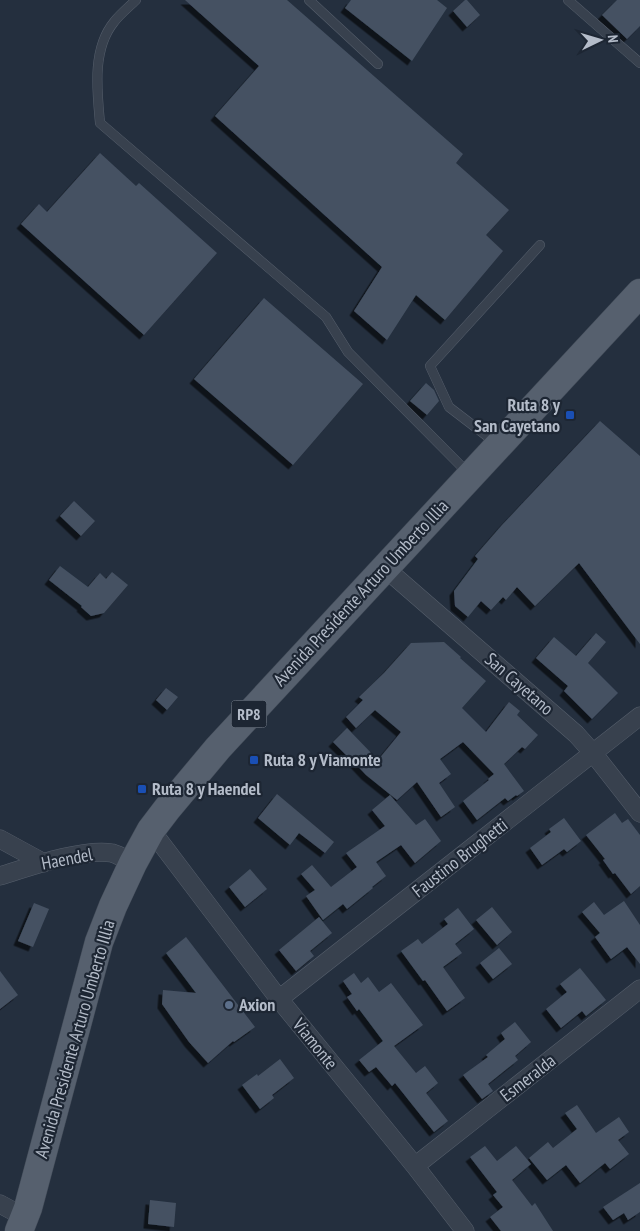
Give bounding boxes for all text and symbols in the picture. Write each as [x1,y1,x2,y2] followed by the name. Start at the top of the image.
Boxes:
[575,15,625,65] north arrow
[604,34,622,43] text: N
[474,393,561,437] place label: Ruta 8 y San Cayetano
[564,409,576,421] marker: Ruta 8 y San Cayetano
[268,495,453,691] street label: Avenida Presidente Arturo Umberto Illia
[480,647,559,720] street label: San Cayetano
[232,701,266,728] road number: RP8
[264,748,381,771] place label: Ruta 8 y Viamonte
[248,754,260,766] marker: Ruta 8 y Viamonte
[152,777,261,800] place label: Ruta 8 y Haendel
[136,783,148,795] marker: Ruta 8 y Haendel
[407,813,512,902] street label: Faustino Brughetti
[39,842,95,875] street label: Haendel
[29,917,120,1161] street label: Avenida Presidente Arturo Umberto Illia
[238,993,275,1016] place label: Axion
[223,999,235,1011] marker: Axion
[287,1013,343,1074] street label: Viamonte
[495,1049,560,1106] street label: Esmeralda

